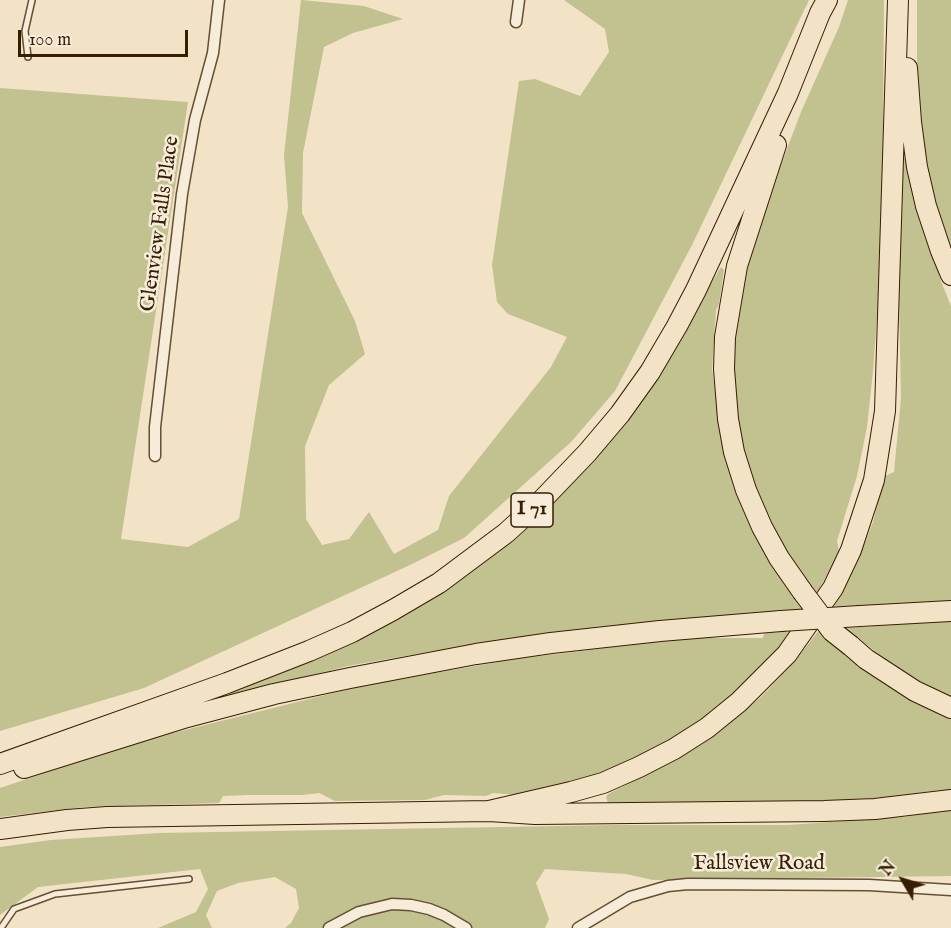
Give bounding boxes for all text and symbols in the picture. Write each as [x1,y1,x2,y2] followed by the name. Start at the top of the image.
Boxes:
[21,18,190,56] scale bar
[29,29,71,52] text: 100 m
[136,135,186,313] street label: Glenview Falls Place
[511,493,553,527] road number: I 71
[873,850,933,910] north arrow
[693,852,825,878] street label: Fallsview Road
[877,857,901,881] text: N

